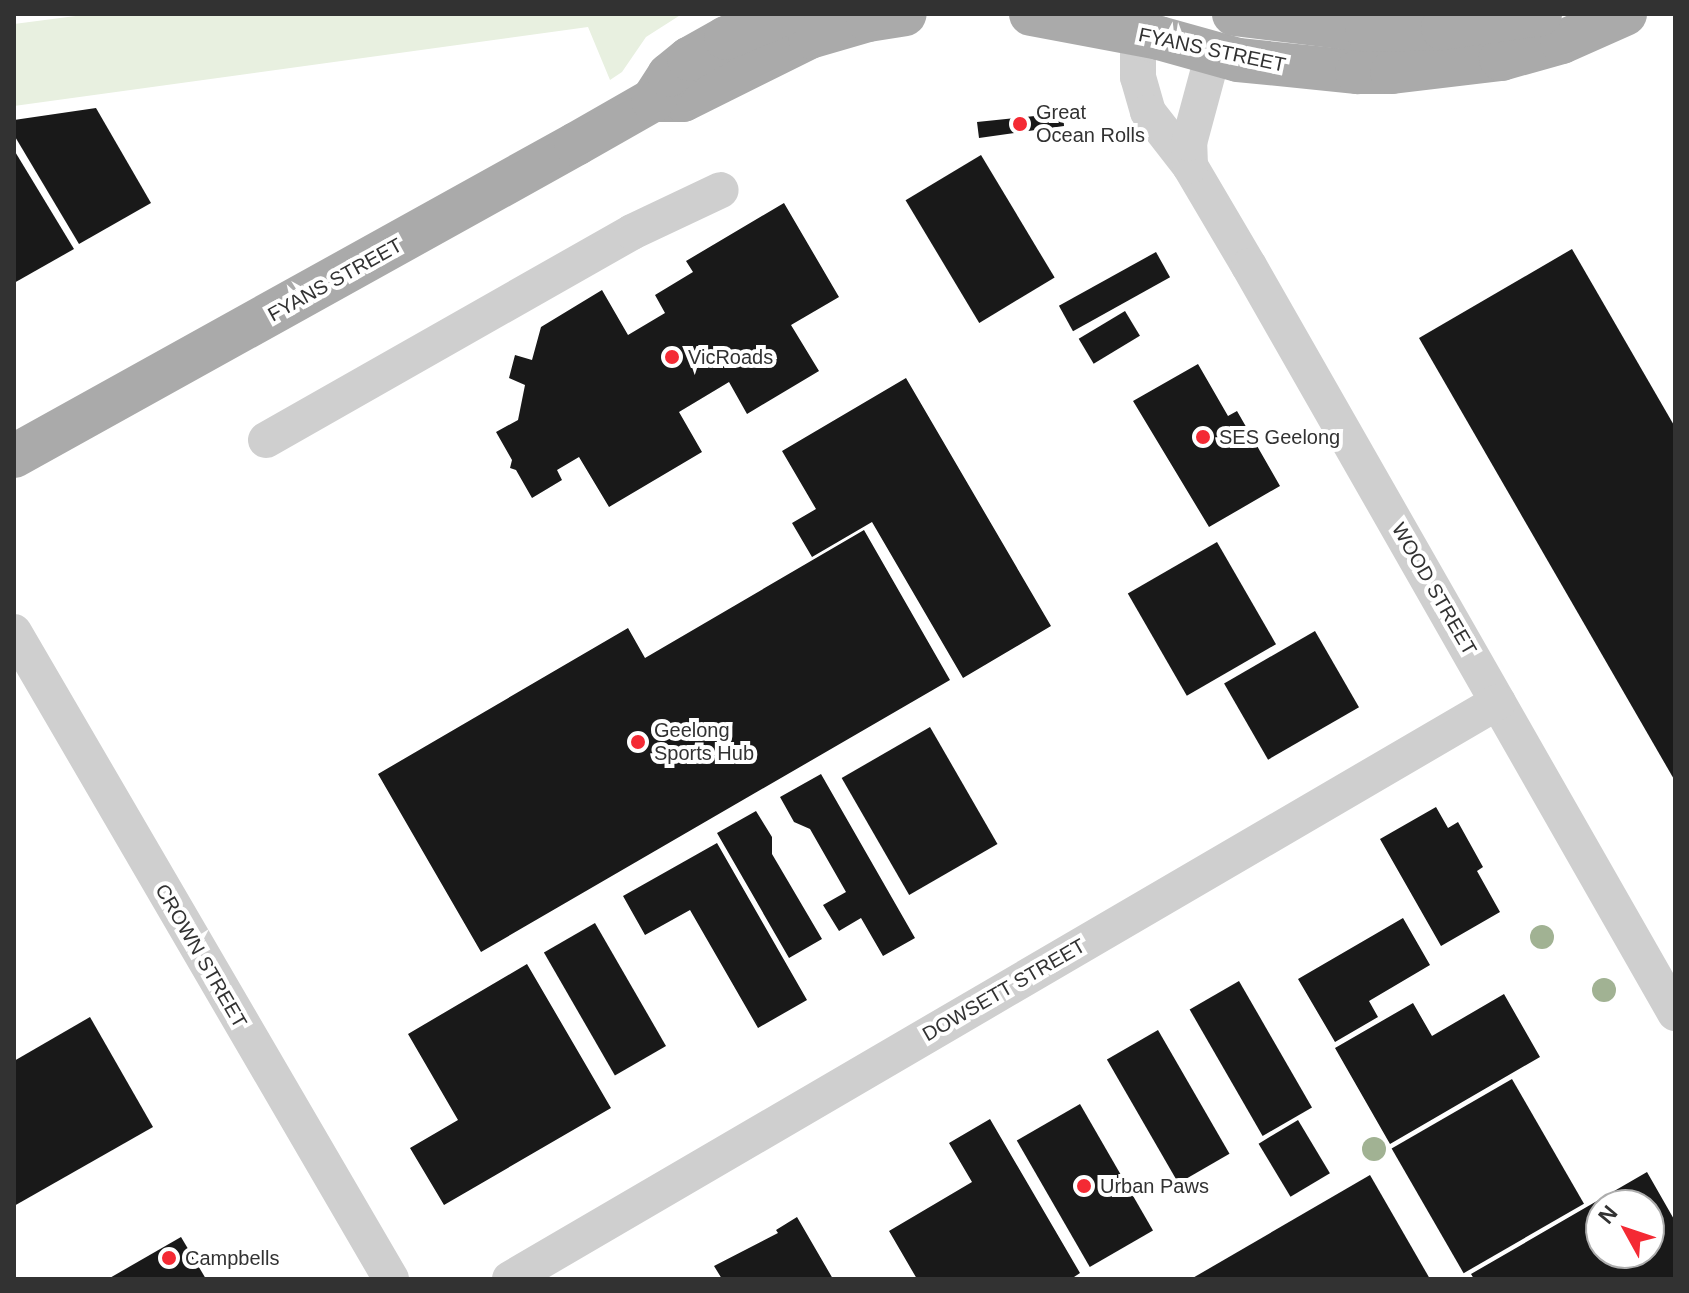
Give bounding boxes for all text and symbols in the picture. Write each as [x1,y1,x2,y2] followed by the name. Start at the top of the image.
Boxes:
[1136,23,1288,77] street label: FYANS STREET
[1036,100,1145,147] place label: Great Ocean Rolls
[1011,115,1029,133] marker: Great Ocean Rolls
[264,233,406,327] street label: FYANS STREET
[688,345,773,369] place label: VicRoads
[663,348,681,366] marker: VicRoads
[1219,425,1340,449] place label: SES Geelong
[1194,428,1212,446] marker: SES Geelong
[1386,519,1482,659] street label: WOOD STREET
[654,718,754,765] place label: Geelong Sports Hub
[629,733,647,751] marker: Geelong Sports Hub
[150,880,252,1032] street label: CROWN STREET
[918,933,1090,1047] street label: DOWSETT STREET
[1100,1174,1209,1198] place label: Urban Paws
[1075,1177,1093,1195] marker: Urban Paws
[1585,1189,1665,1269] north arrow
[1593,1200,1622,1229] text: N
[185,1246,279,1270] place label: Campbells
[160,1249,178,1267] marker: Campbells

